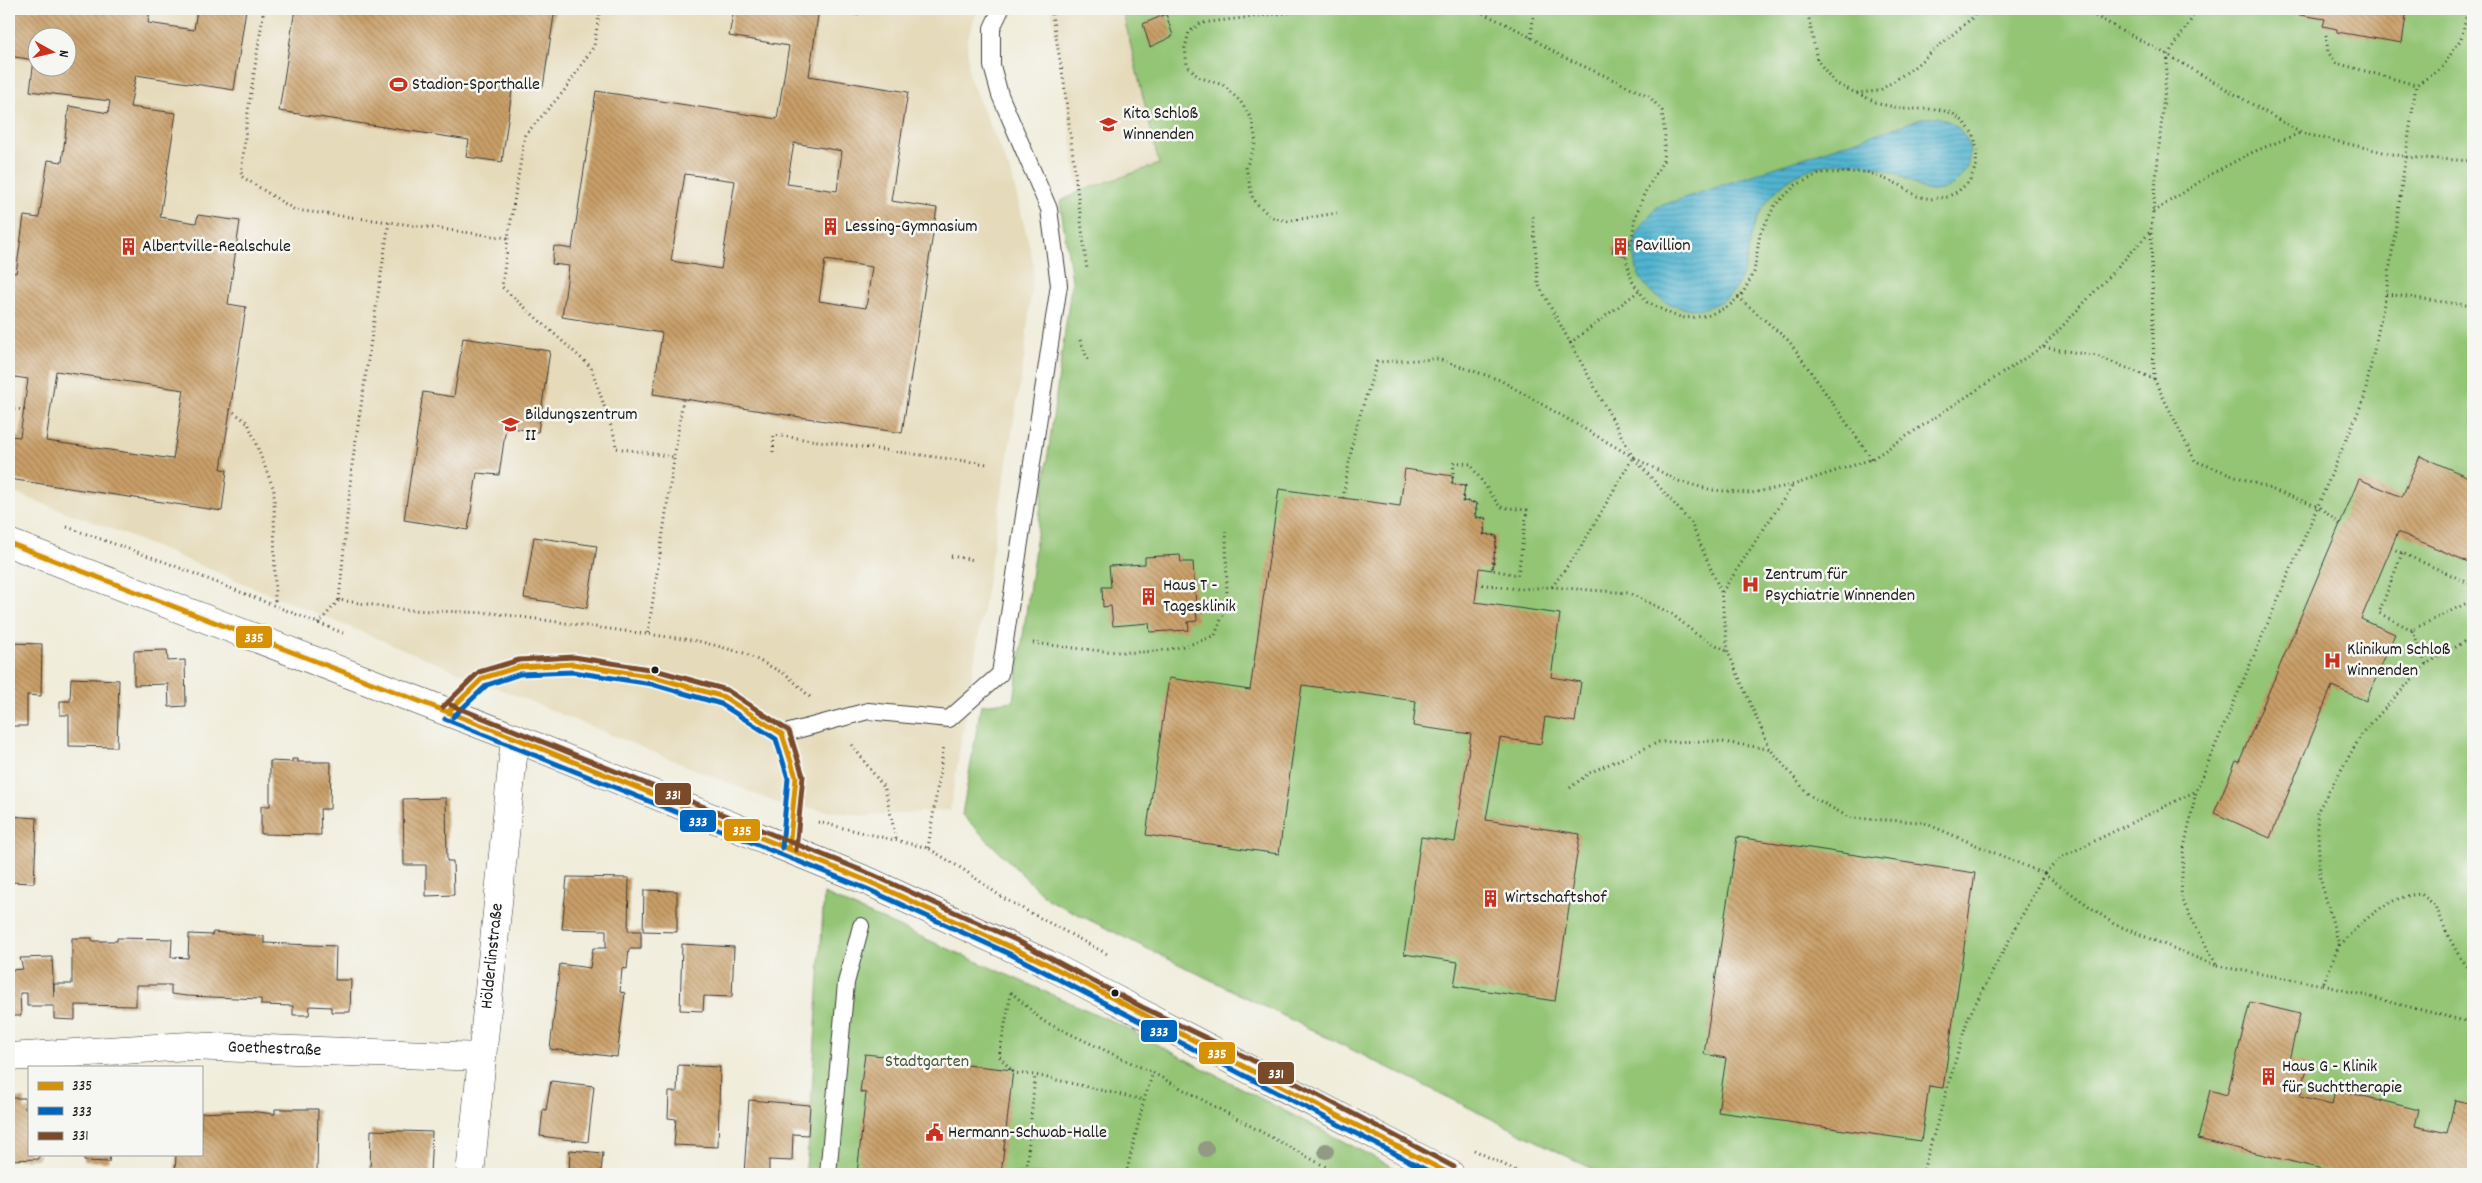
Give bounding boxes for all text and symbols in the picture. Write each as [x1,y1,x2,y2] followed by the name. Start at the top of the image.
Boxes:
[28,28,78,78] north arrow
[52,49,73,58] text: N
[412,73,540,98] place label: Stadion-Sporthalle
[388,75,408,95] sports icon: Stadion-Sporthalle
[1123,102,1199,148] place label: Kita Schloß Winnenden
[1099,114,1119,134] school or university icon: Kita Schloß Winnenden
[845,215,978,240] place label: Lessing-Gymnasium
[821,217,841,237] building icon: Lessing-Gymnasium
[1635,234,1691,259] place label: Pavillion
[142,235,291,260] place label: Albertville-Realschule
[1611,236,1631,256] building icon: Pavillion
[118,237,138,257] building icon: Albertville-Realschule
[525,403,638,449] place label: Bildungszentrum II
[501,415,521,435] school or university icon: Bildungszentrum II
[1765,563,1915,609] place label: Zentrum für Psychiatrie Winnenden
[1163,574,1236,620] place label: Haus T - Tagesklinik
[1741,575,1761,595] hospital icon: Zentrum für Psychiatrie Winnenden
[1139,586,1159,606] building icon: Haus T - Tagesklinik
[235,625,273,649] line badge: 335
[245,629,264,649] text: 335
[2347,638,2451,684] place label: Klinikum Schloß Winnenden
[2323,650,2343,670] hospital icon: Klinikum Schloß Winnenden
[650,665,660,675] unlabelled marker
[654,782,692,806] line badge: 331
[665,786,681,806] text: 331
[679,809,717,833] line badge: 333
[689,813,707,833] text: 333
[723,818,761,842] line badge: 335
[733,822,752,842] text: 335
[1505,886,1607,911] place label: Wirtschaftshof
[1481,888,1501,908] building icon: Wirtschaftshof
[475,902,510,1010] street label: Hölderlinstraße
[1110,988,1120,998] unlabelled marker
[1140,1019,1178,1043] line badge: 333
[1150,1023,1168,1043] text: 333
[227,1035,322,1063] street label: Goethestraße
[1198,1041,1236,1065] line badge: 335
[1208,1045,1227,1065] text: 335
[885,1050,969,1075] park label: Stadtgarten
[2282,1055,2402,1101] place label: Haus G - Klinik für Suchttherapie
[1257,1061,1295,1085] line badge: 331
[1268,1065,1284,1085] text: 331
[28,1066,202,1156] legend
[2258,1067,2278,1087] building icon: Haus G - Klinik für Suchttherapie
[72,1076,92,1098] text: 335
[72,1102,92,1124] text: 333
[948,1121,1107,1146] place label: Hermann-Schwab-Halle
[924,1123,944,1143] public building icon: Hermann-Schwab-Halle
[72,1126,89,1148] text: 331

